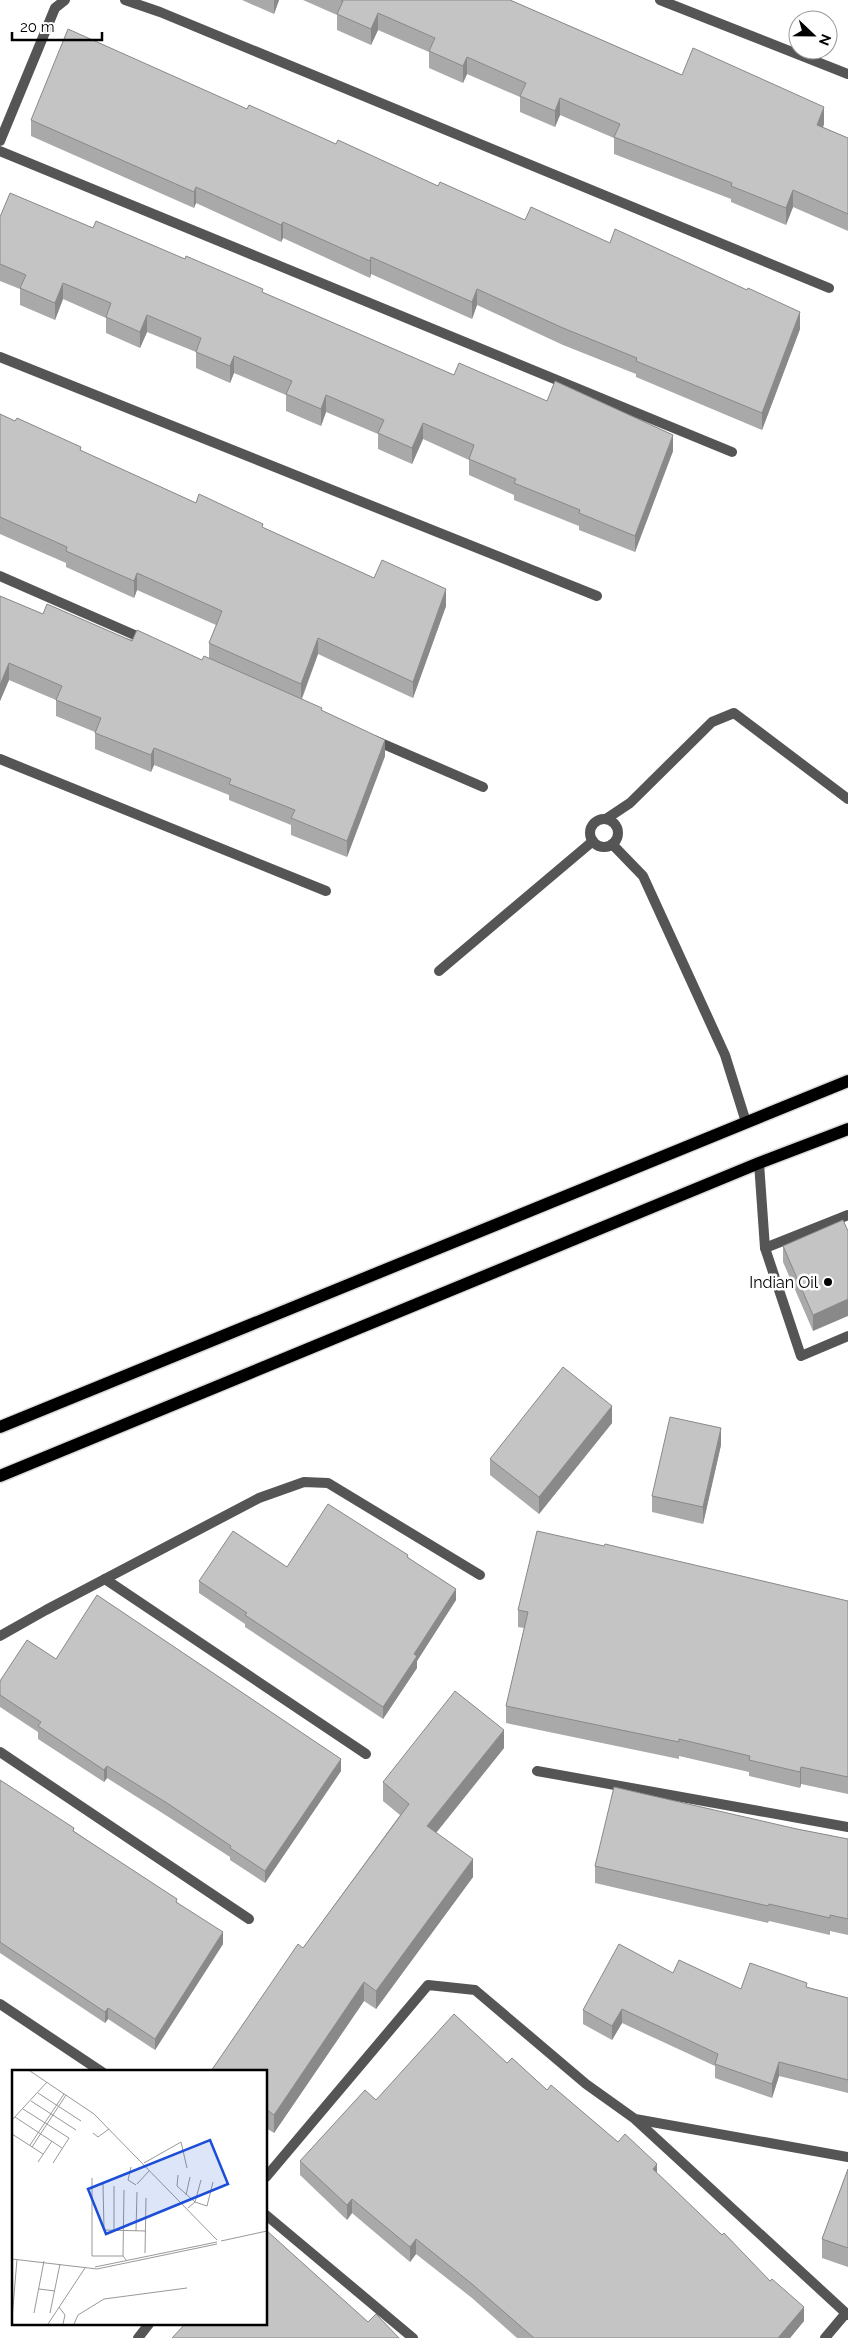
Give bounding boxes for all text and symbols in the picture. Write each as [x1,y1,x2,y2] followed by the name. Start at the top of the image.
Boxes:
[12,10,102,42] scale bar
[788,10,838,60] north arrow
[20,18,55,36] text: 20 m
[816,32,834,48] text: N
[749,1273,819,1292] place label: Indian Oil
[822,1276,834,1288] marker: Indian Oil
[12,2070,268,2326] inset map

